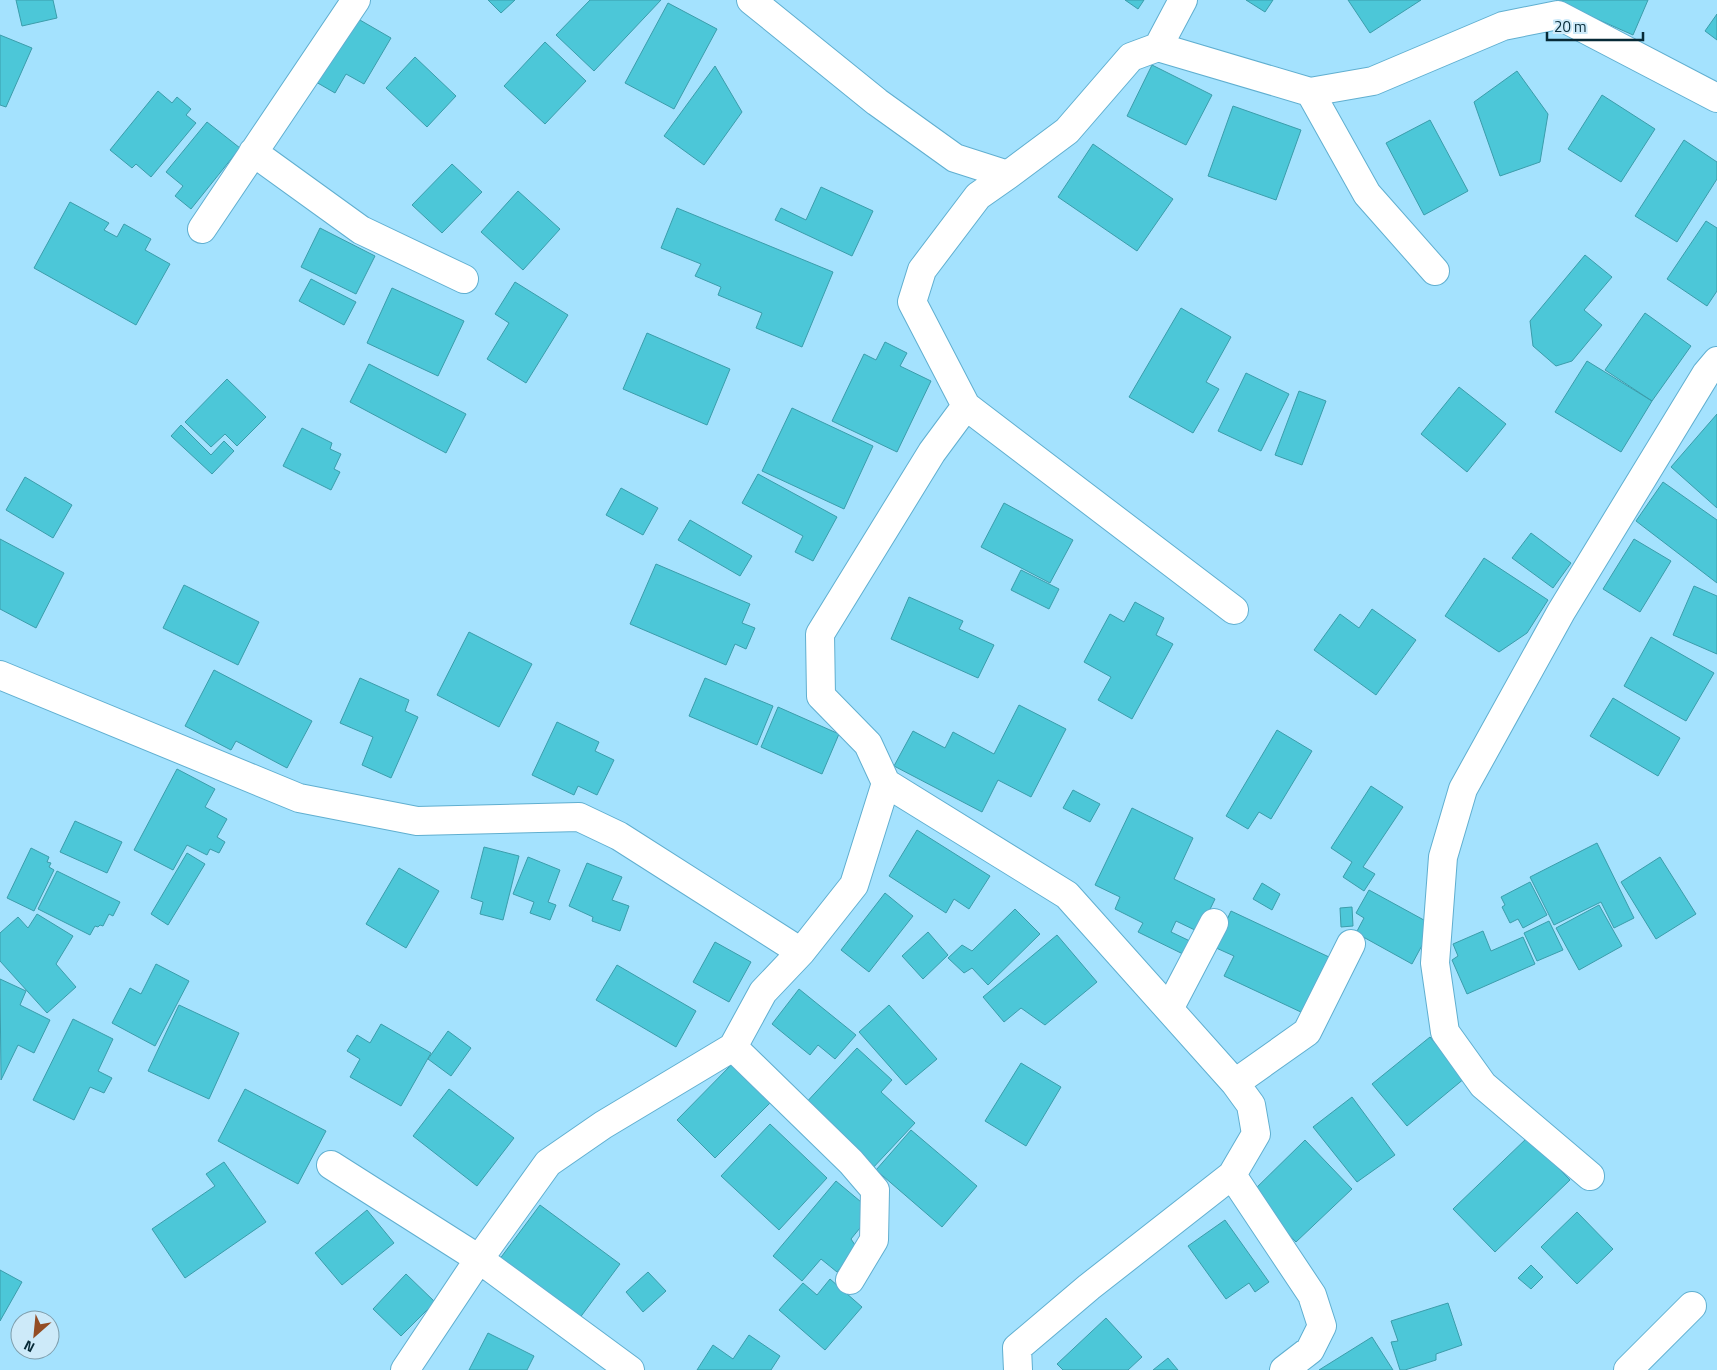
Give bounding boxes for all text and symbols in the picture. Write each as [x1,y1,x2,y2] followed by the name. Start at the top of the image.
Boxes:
[1547,10,1643,42] scale bar
[1554,15,1587,38] text: 20 m
[10,1310,60,1360] north arrow
[20,1335,38,1359] text: N

